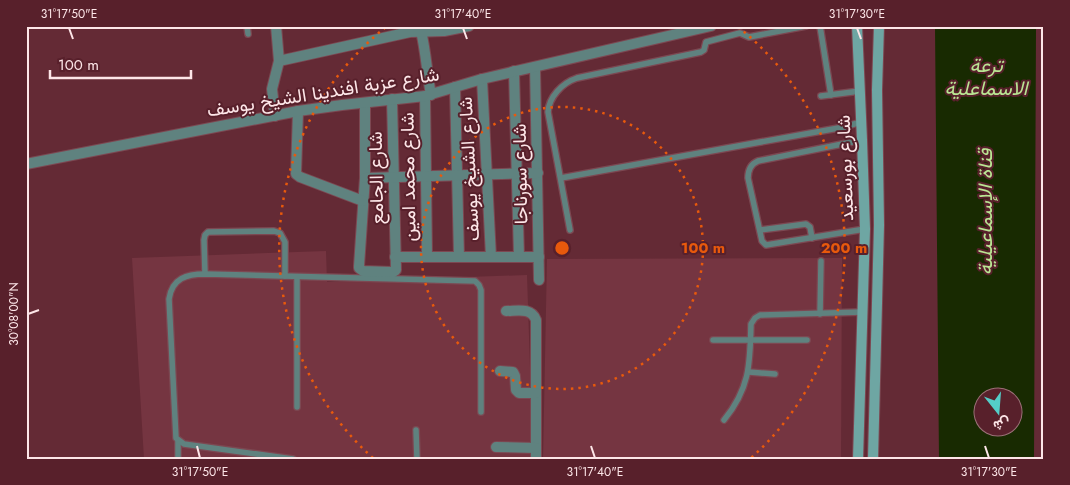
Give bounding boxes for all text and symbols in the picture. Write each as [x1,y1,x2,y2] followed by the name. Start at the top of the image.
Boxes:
[41,5,97,23] text: 31°17'50"E
[435,5,491,23] text: 31°17'40"E
[829,5,885,23] text: 31°17'30"E
[50,48,191,80] scale bar
[945,51,1030,103] water label: ترعة الاسماعلية
[58,54,99,76] text: 100 m
[205,60,441,124] street label: شارع عزبة افندينا الشيخ يوسف
[452,96,486,242] street label: شارع الشيخ يوسف
[393,112,423,242] street label: شارع محمد امين
[830,115,860,221] street label: شارع بورسعيد
[506,123,534,225] street label: شارع سورناجا
[362,131,390,225] street label: شارع الجامع
[971,147,1000,275] water label: قناة الإسماعيلية
[681,237,725,259] text: 100 m
[821,237,867,259] text: 200 m
[553,239,571,257] centre of rings
[5,282,23,346] text: 30°08'00"N
[972,388,1022,438] north arrow
[991,412,1013,437] text: ش
[172,463,228,481] text: 31°17'50"E
[567,463,623,481] text: 31°17'40"E
[961,463,1017,481] text: 31°17'30"E

